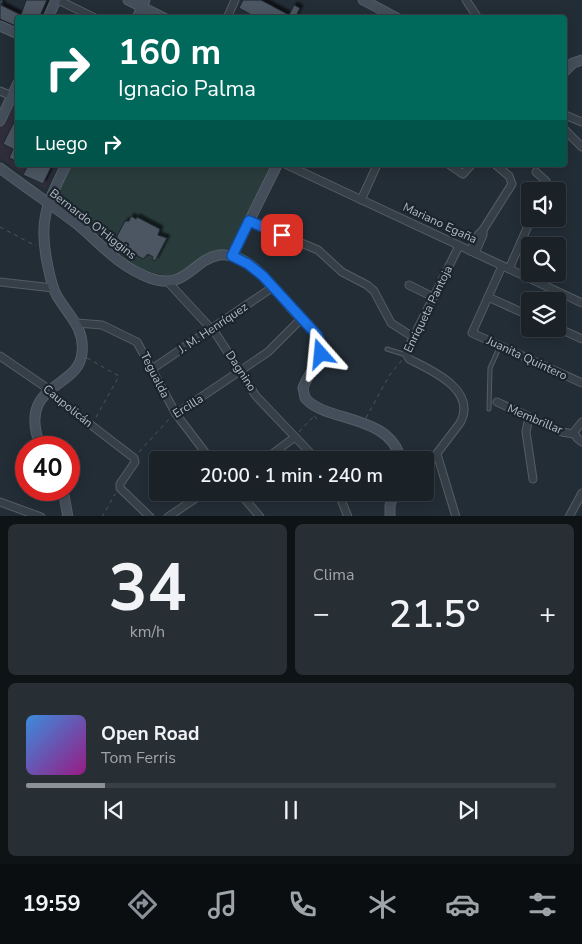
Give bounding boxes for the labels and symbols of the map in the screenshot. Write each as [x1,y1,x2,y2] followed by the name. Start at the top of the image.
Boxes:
[46,185,140,263] street label: Bernardo O'Higgins
[400,199,480,247] street label: Mariano Egaña
[261,214,303,256] pin
[400,263,456,355] street label: Enriqueta Pantoja
[174,299,251,358] street label: J. M. Henríquez
[294,327,346,379] position arrow
[483,332,570,384] street label: Juanita Quintero
[222,348,260,395] street label: Dagnino
[137,349,173,401] street label: Tegualda
[40,381,96,431] street label: Caupolicán
[170,390,206,422] street label: Ercilla
[505,400,566,438] street label: Membrillar
[15,436,80,501] speed limit sign: 40

